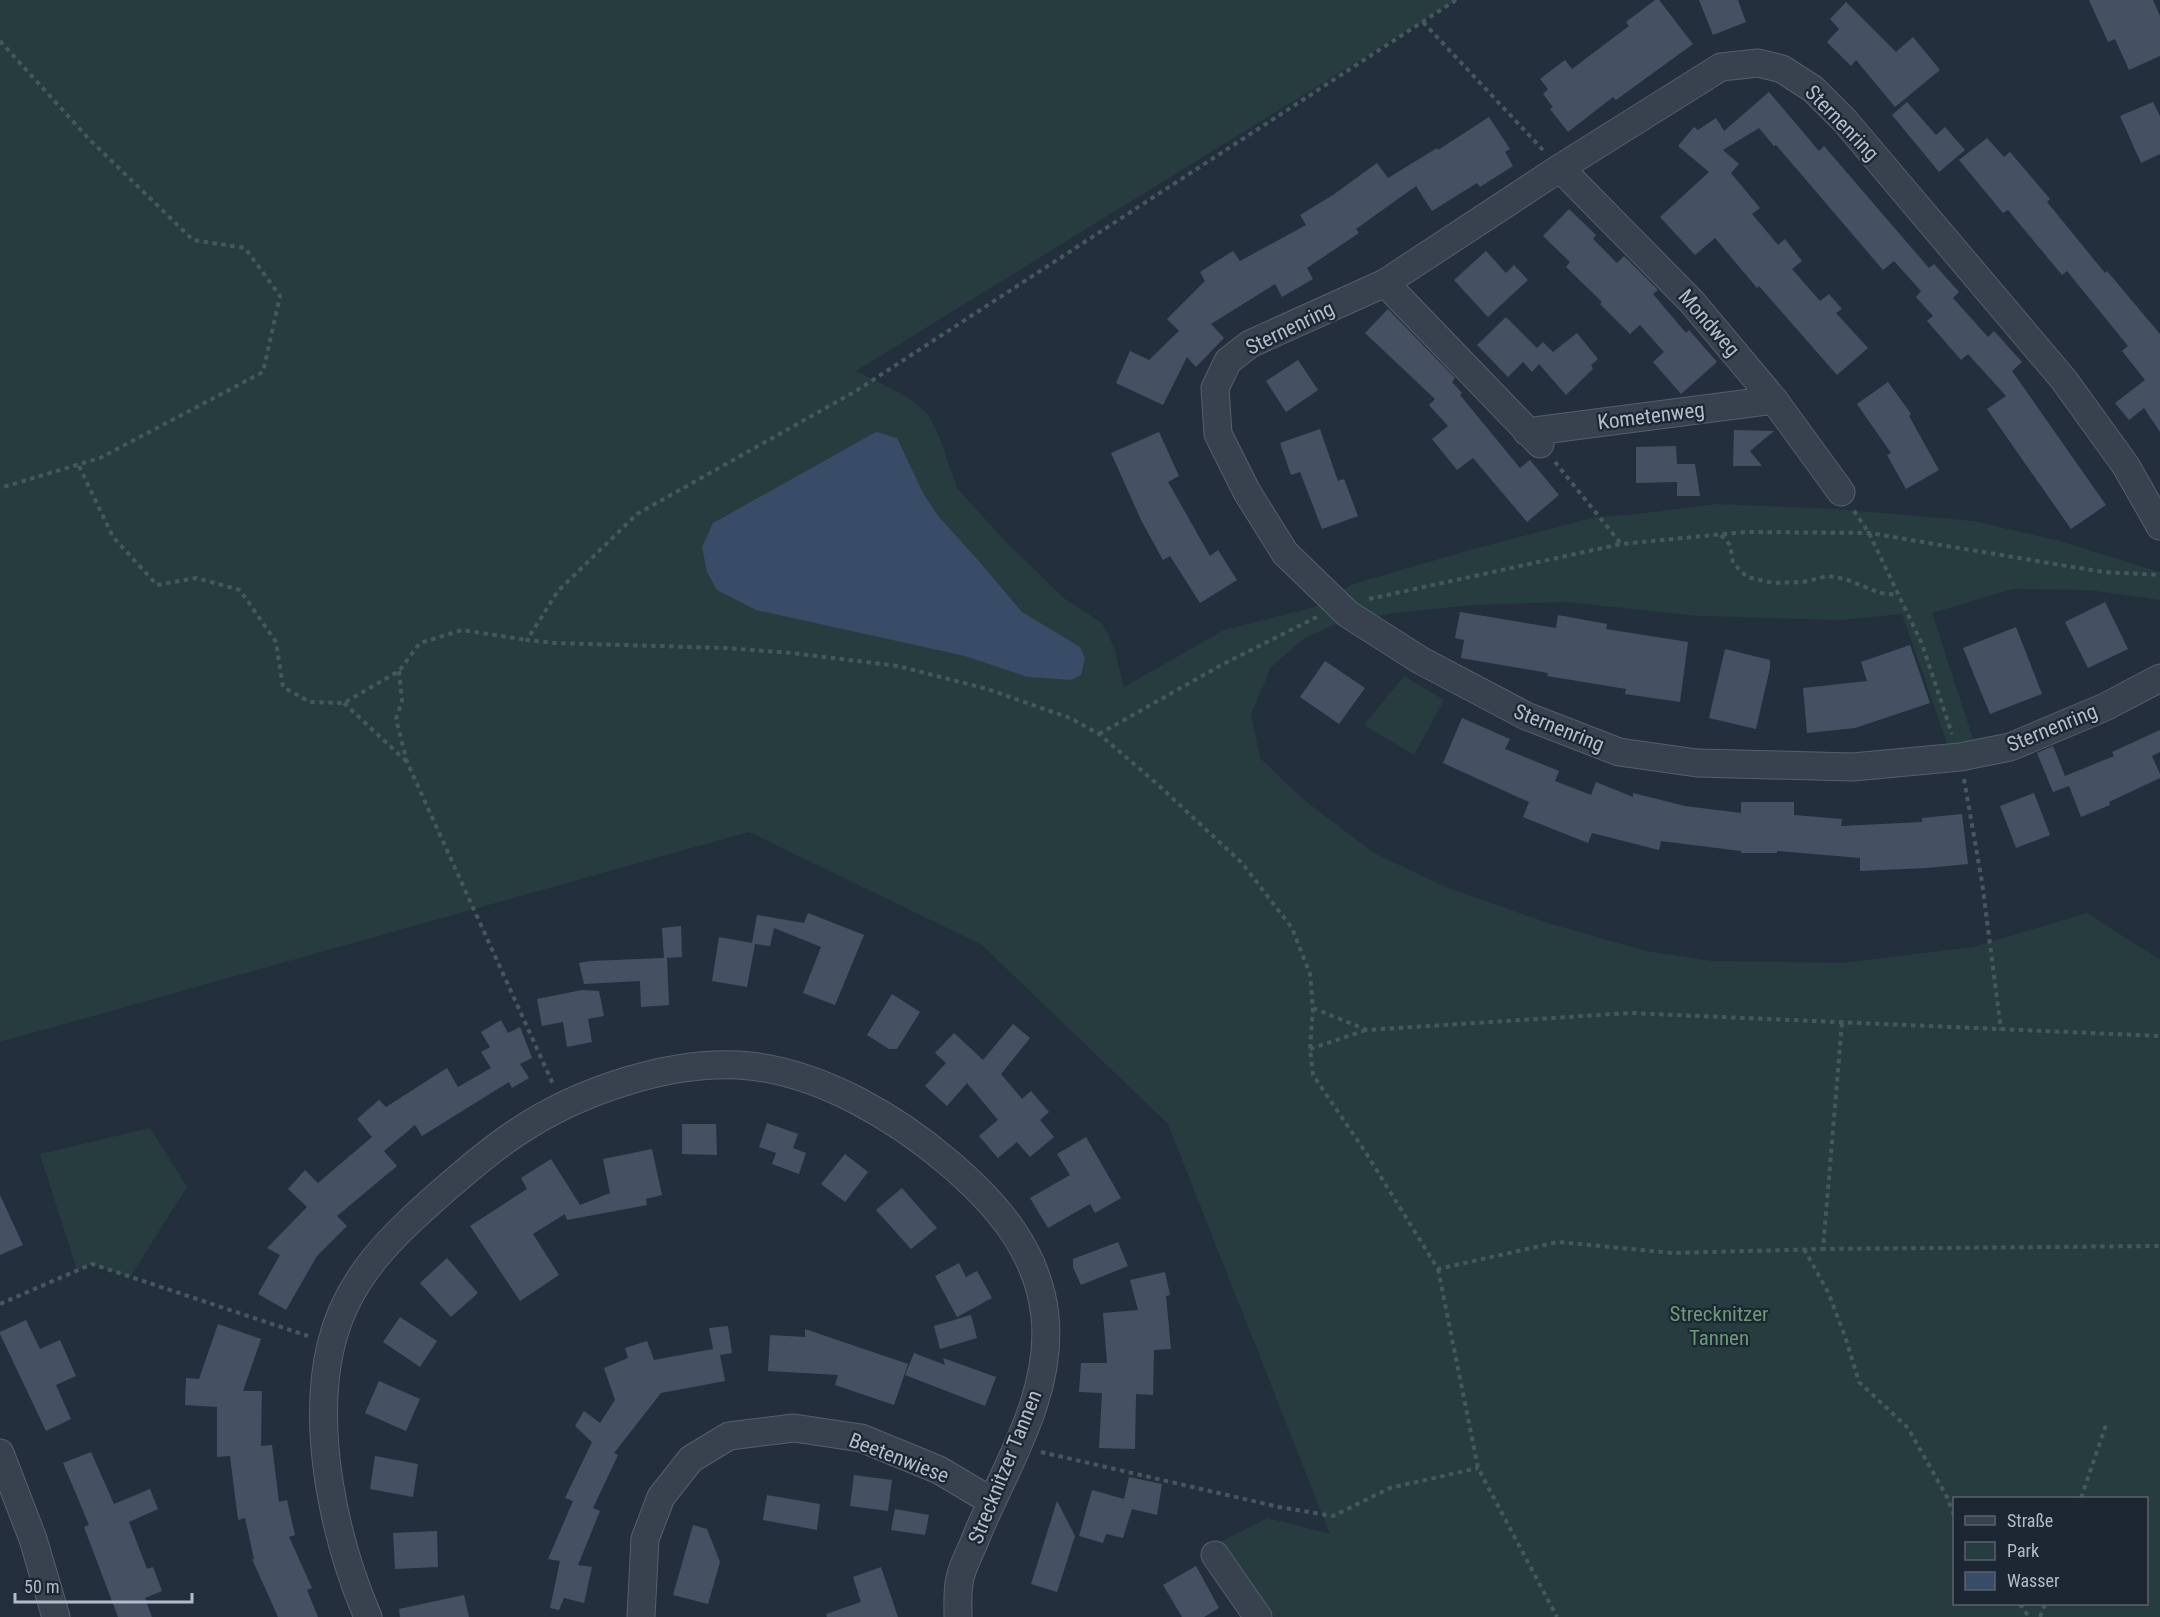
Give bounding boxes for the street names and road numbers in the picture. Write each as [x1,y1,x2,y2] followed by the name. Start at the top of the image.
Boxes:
[1800,80,1884,166] street label: Sternenring
[1673,285,1745,361] street label: Mondweg
[1242,296,1338,360] street label: Sternenring
[1596,398,1706,434] street label: Kometenweg
[1510,699,1608,757] street label: Sternenring
[2003,699,2101,757] street label: Sternenring
[963,1387,1047,1547] street label: Strecknitzer Tannen
[846,1428,953,1488] street label: Beetenwiese

